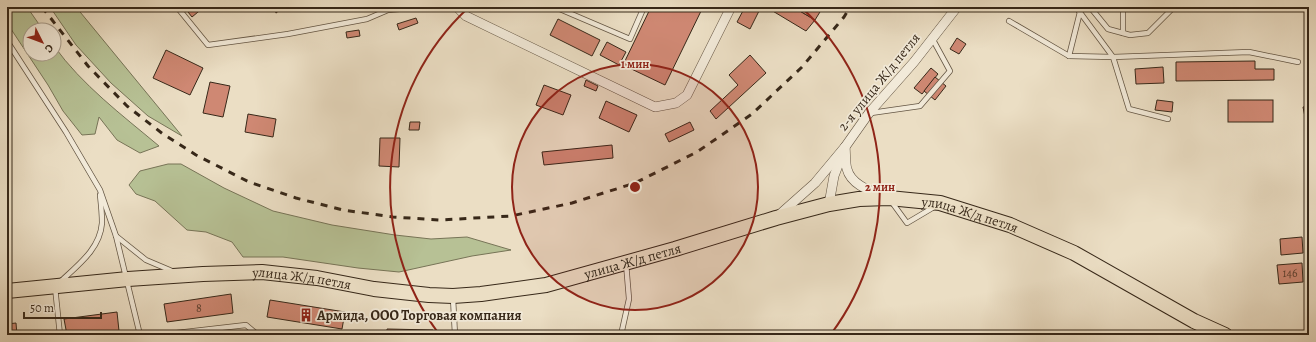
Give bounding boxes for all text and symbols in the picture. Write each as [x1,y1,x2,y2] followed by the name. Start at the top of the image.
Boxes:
[22,22,62,62] north arrow
[834,29,925,135] street label: 2-я улица Ж/д петля
[41,41,57,56] text: С
[621,56,649,72] text: 1 мин
[865,179,895,195] text: 2 мин
[628,180,642,194] centre of rings
[920,192,1022,237] street label: улица Ж/д петля
[581,238,684,284] street label: улица Ж/д петля
[251,262,353,294] street label: улица Ж/д петля
[1282,265,1298,281] house number: 146
[24,294,101,320] scale bar
[30,300,54,316] text: 50 m
[196,300,202,316] house number: 8
[316,306,522,325] place label: Армида, ООО Торговая компания
[298,307,314,323] building icon: Армида, ООО Торговая компания

